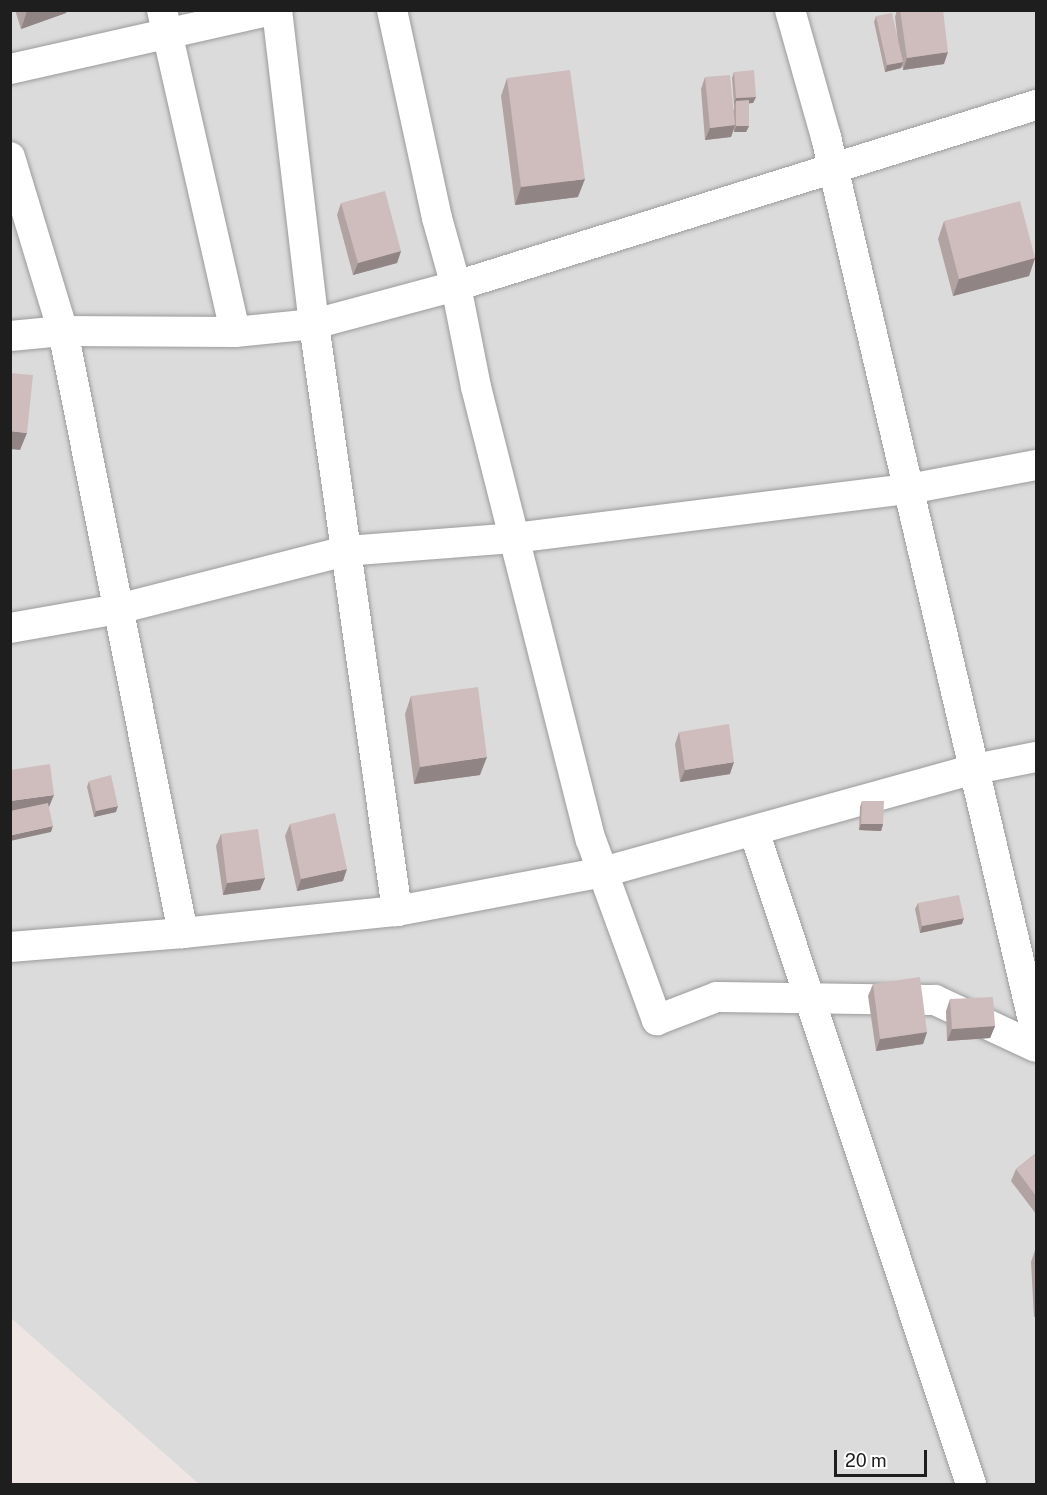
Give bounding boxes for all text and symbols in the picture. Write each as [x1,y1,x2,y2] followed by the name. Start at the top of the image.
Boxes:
[837,1438,930,1476] scale bar
[845,1450,887,1471] text: 20 m

